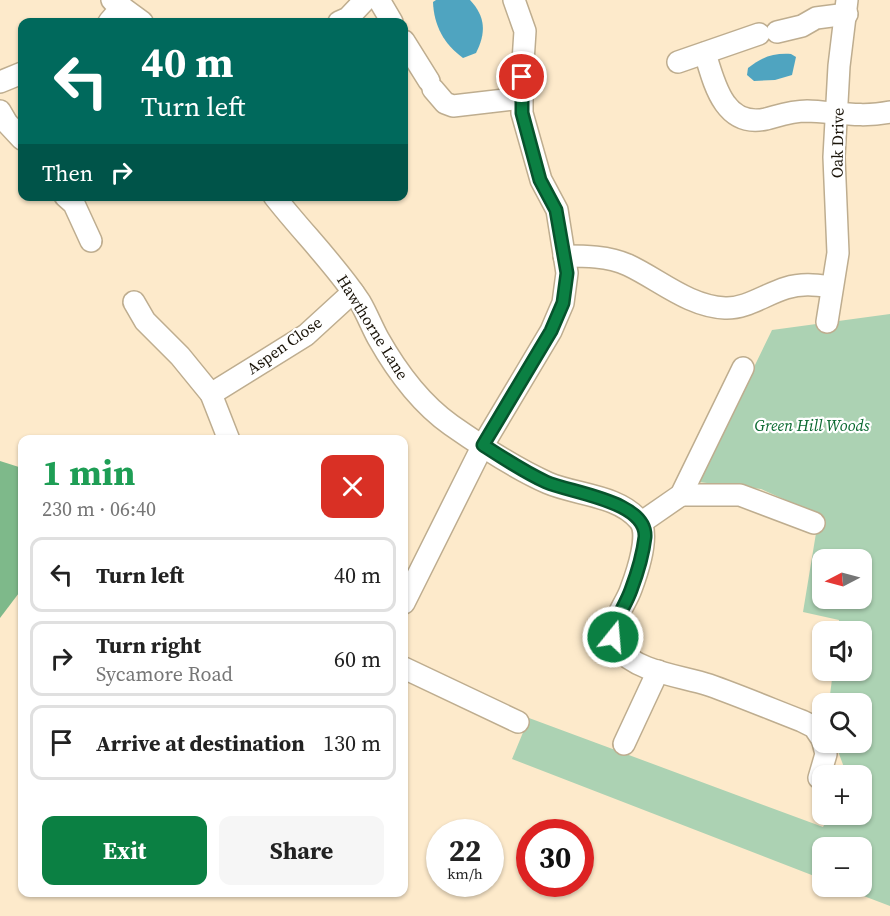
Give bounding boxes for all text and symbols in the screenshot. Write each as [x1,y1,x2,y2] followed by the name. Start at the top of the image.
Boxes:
[141,33,234,91] text: 40 m
[42,42,120,120] icon: left
[496,51,547,102] pin
[505,60,538,93] icon: arrive
[141,88,245,125] text: Turn left
[825,108,849,178] street label: Oak Drive
[105,156,138,189] icon: right
[42,158,93,188] text: Then
[332,270,414,384] street label: Hawthorne Lane
[242,311,326,379] street label: Aspen Close
[754,414,870,436] park label: Green Hill Woods
[42,448,135,497] text: 1 min
[321,455,384,518] button: close
[42,495,156,523] text: 230 m · 06:40
[812,549,872,609] north arrow
[812,549,872,897] map controls
[45,558,78,591] icon: left
[96,560,184,590] text: Turn left
[334,560,381,590] text: 40 m
[581,605,645,669] position arrow
[812,621,872,681] button: sound
[96,630,201,660] text: Turn right
[45,642,78,675] icon: right
[334,644,381,674] text: 60 m
[96,660,233,688] text: Sycamore Road
[812,693,872,753] button: search
[45,726,78,759] icon: arrive
[96,728,305,758] text: Arrive at destination
[323,728,381,758] text: 130 m
[812,765,872,825] button: +
[42,816,207,885] button: Exit
[219,816,384,885] button: Share
[516,819,594,897] speed limit sign: 30
[449,830,481,871] text: 22
[812,837,872,897] button: −
[447,863,483,884] text: km/h

